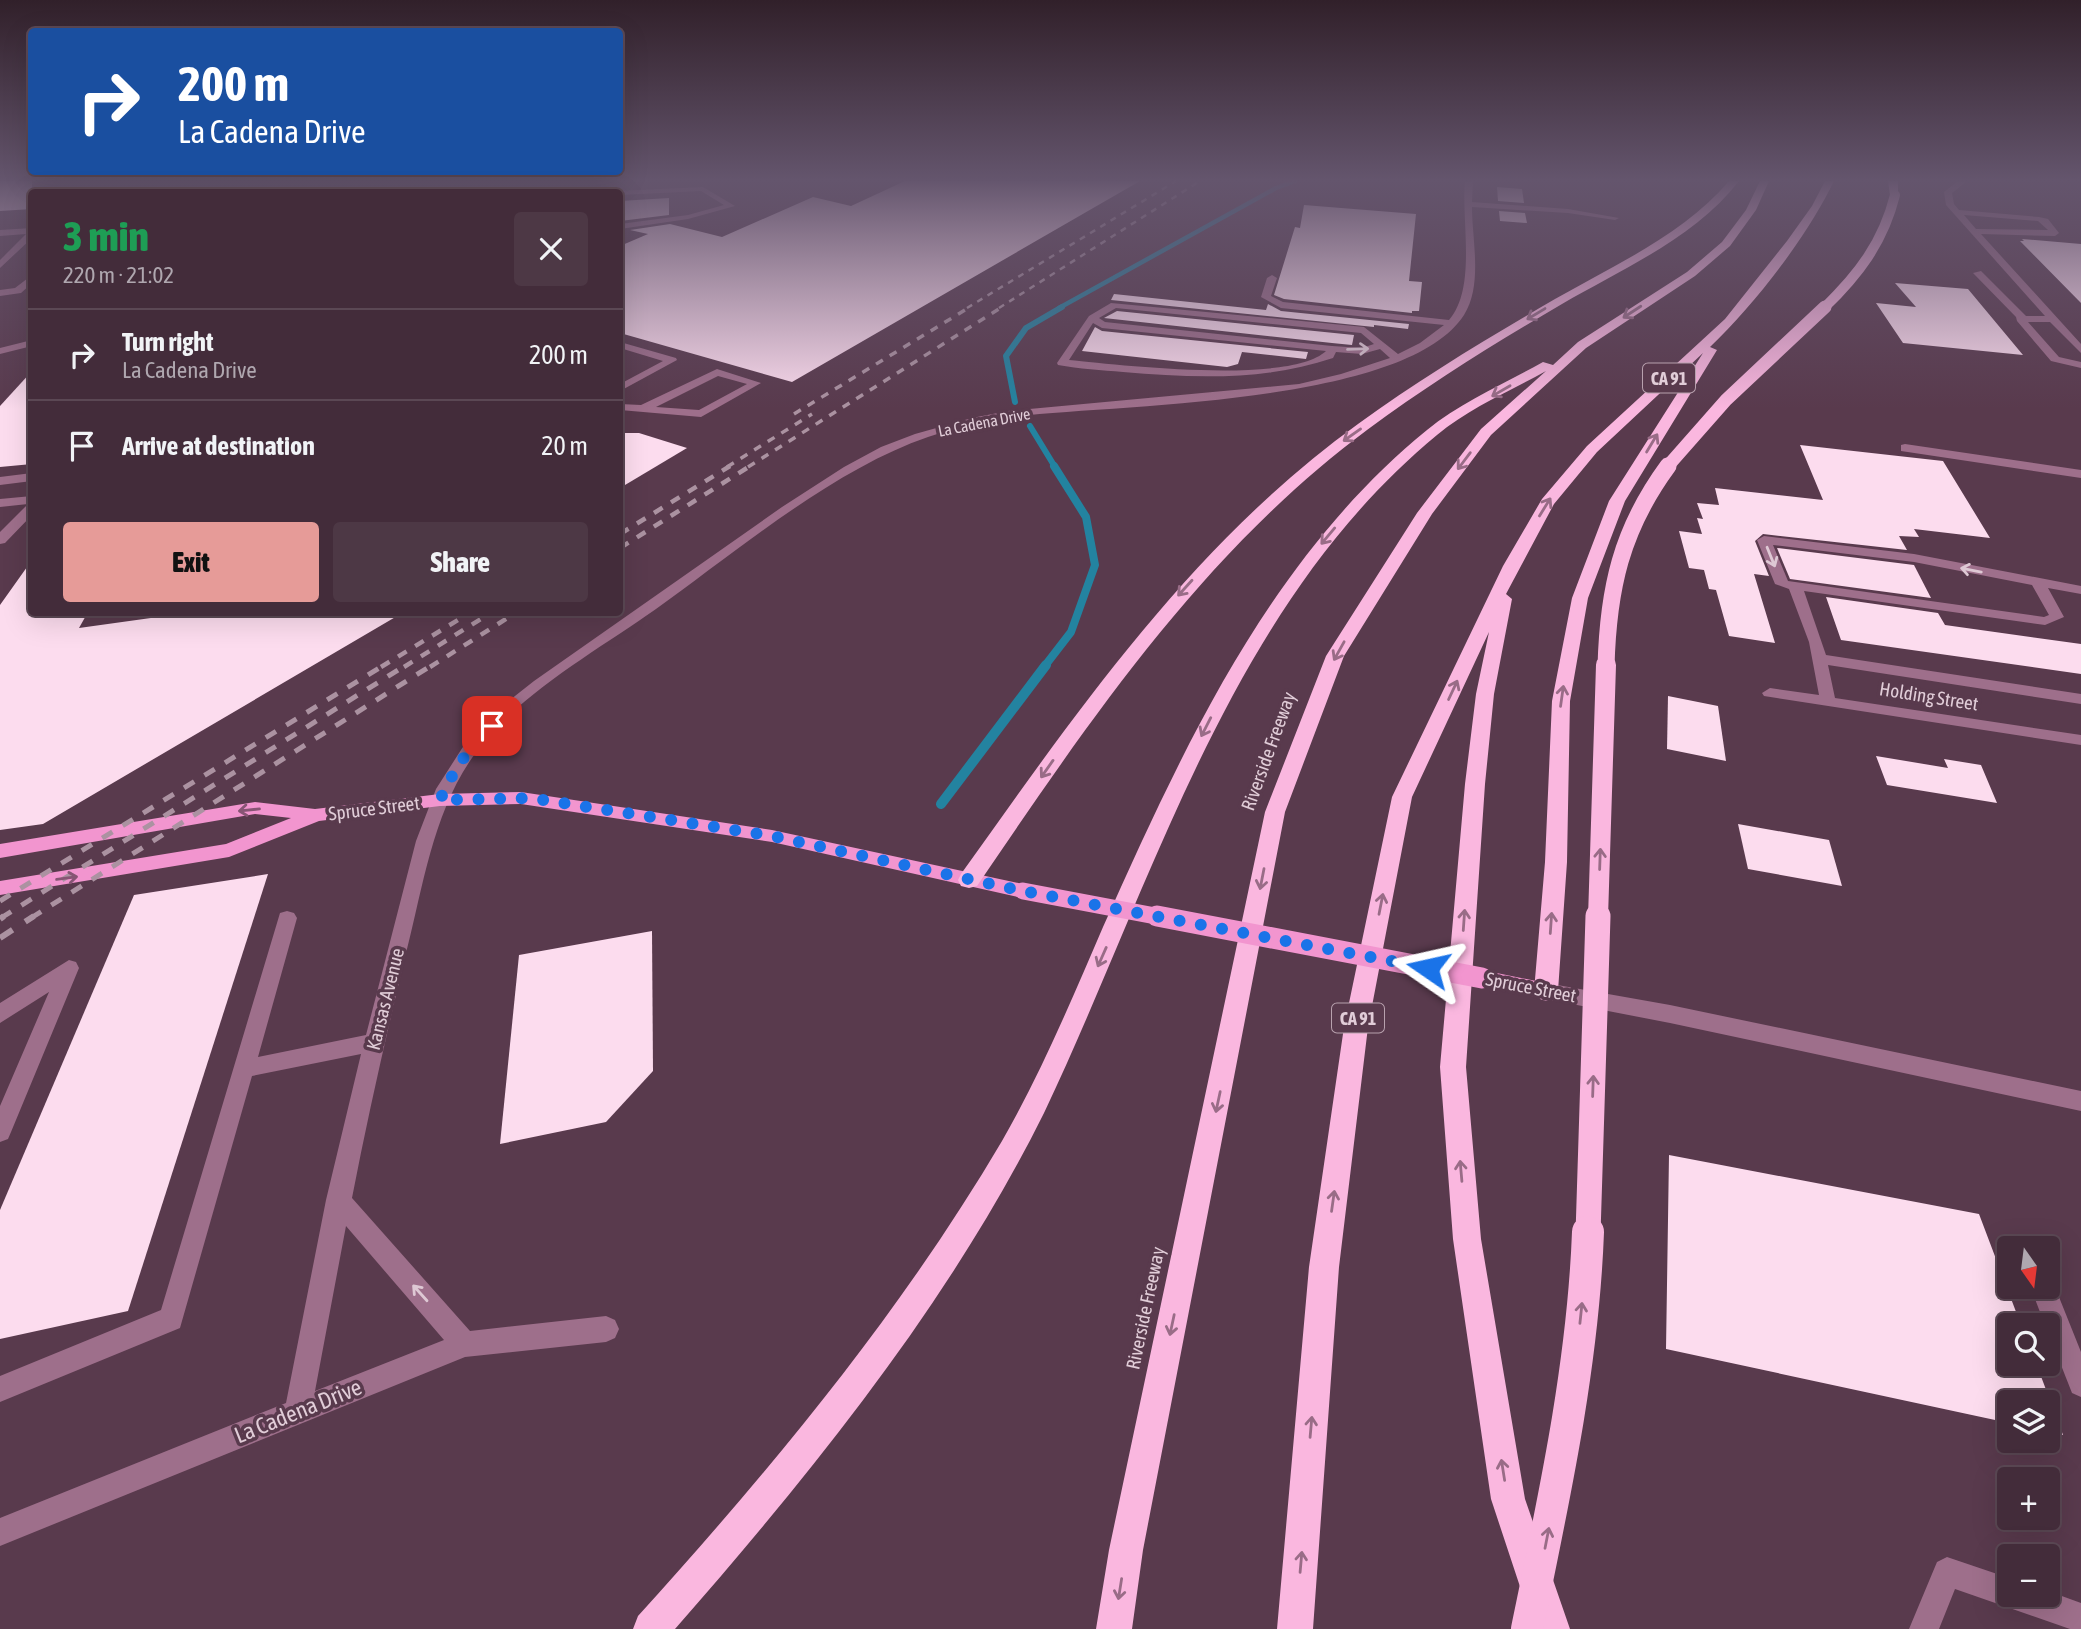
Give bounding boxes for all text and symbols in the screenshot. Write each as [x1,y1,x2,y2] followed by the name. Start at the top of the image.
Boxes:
[178,55,289,111] text: 200 m
[63,56,154,147] icon: right
[178,113,366,150] text: La Cadena Drive
[63,212,149,260] text: 3 min
[514,212,588,286] button: close
[63,262,174,288] text: 220 m · 21:02
[1623,305,1642,320] one-way arrow
[1527,308,1547,322] one-way arrow
[122,327,213,357] text: Turn right
[63,336,101,374] icon: right
[529,340,588,370] text: 200 m
[1346,343,1369,356] one-way arrow
[122,357,257,383] text: La Cadena Drive
[1643,364,1695,392] road number: CA 91
[1492,384,1512,398] one-way arrow
[936,404,1032,440] street label: La Cadena Drive
[63,427,101,465] icon: arrive
[1343,428,1362,442] one-way arrow
[122,431,315,461] text: Arrive at destination
[541,431,588,461] text: 20 m
[1645,433,1659,453] one-way arrow
[1456,452,1471,470] one-way arrow
[1537,498,1552,517] one-way arrow
[63,522,319,602] button: Exit
[333,522,588,602] button: Share
[1321,527,1336,545] one-way arrow
[1765,546,1778,568] one-way arrow
[1960,562,1983,576] one-way arrow
[1177,579,1193,597] one-way arrow
[1332,641,1346,661] one-way arrow
[1878,677,1980,715] street label: Holding Street
[1446,680,1460,701] one-way arrow
[1556,685,1569,708] one-way arrow
[1236,688,1300,813] street label: Riverside Freeway
[462,696,522,756] pin
[473,707,511,745] icon: arrive
[1199,717,1213,737] one-way arrow
[1040,759,1054,778] one-way arrow
[327,791,421,825] street label: Spruce Street
[238,804,261,817] one-way arrow
[1593,848,1607,871] one-way arrow
[1255,867,1268,890] one-way arrow
[56,871,78,884] one-way arrow
[1374,893,1388,916] one-way arrow
[1458,909,1471,932] one-way arrow
[1545,912,1558,935] one-way arrow
[1391,931,1465,1005] position arrow
[1095,945,1108,967] one-way arrow
[362,946,408,1052] street label: Kansas Avenue
[1484,967,1578,1007] street label: Spruce Street
[1332,1003,1384,1032] road number: CA 91
[1586,1075,1600,1098] one-way arrow
[1210,1090,1224,1113] one-way arrow
[1454,1160,1467,1183] one-way arrow
[1327,1190,1340,1213] one-way arrow
[1997,1236,2060,1298] north arrow
[1997,1236,2060,1607] map controls
[1121,1245,1169,1371] street label: Riverside Freeway
[412,1284,428,1302] one-way arrow
[1574,1303,1587,1325] one-way arrow
[1165,1313,1178,1336] one-way arrow
[1997,1313,2060,1376] button: search
[231,1374,365,1448] street label: La Cadena Drive
[1997,1390,2060,1453] button: layers
[1305,1417,1318,1439] one-way arrow
[1496,1459,1509,1482] one-way arrow
[1997,1467,2060,1530] button: +
[1540,1527,1554,1550] one-way arrow
[1997,1544,2060,1607] button: −
[1294,1551,1307,1574] one-way arrow
[1113,1577,1126,1600] one-way arrow

